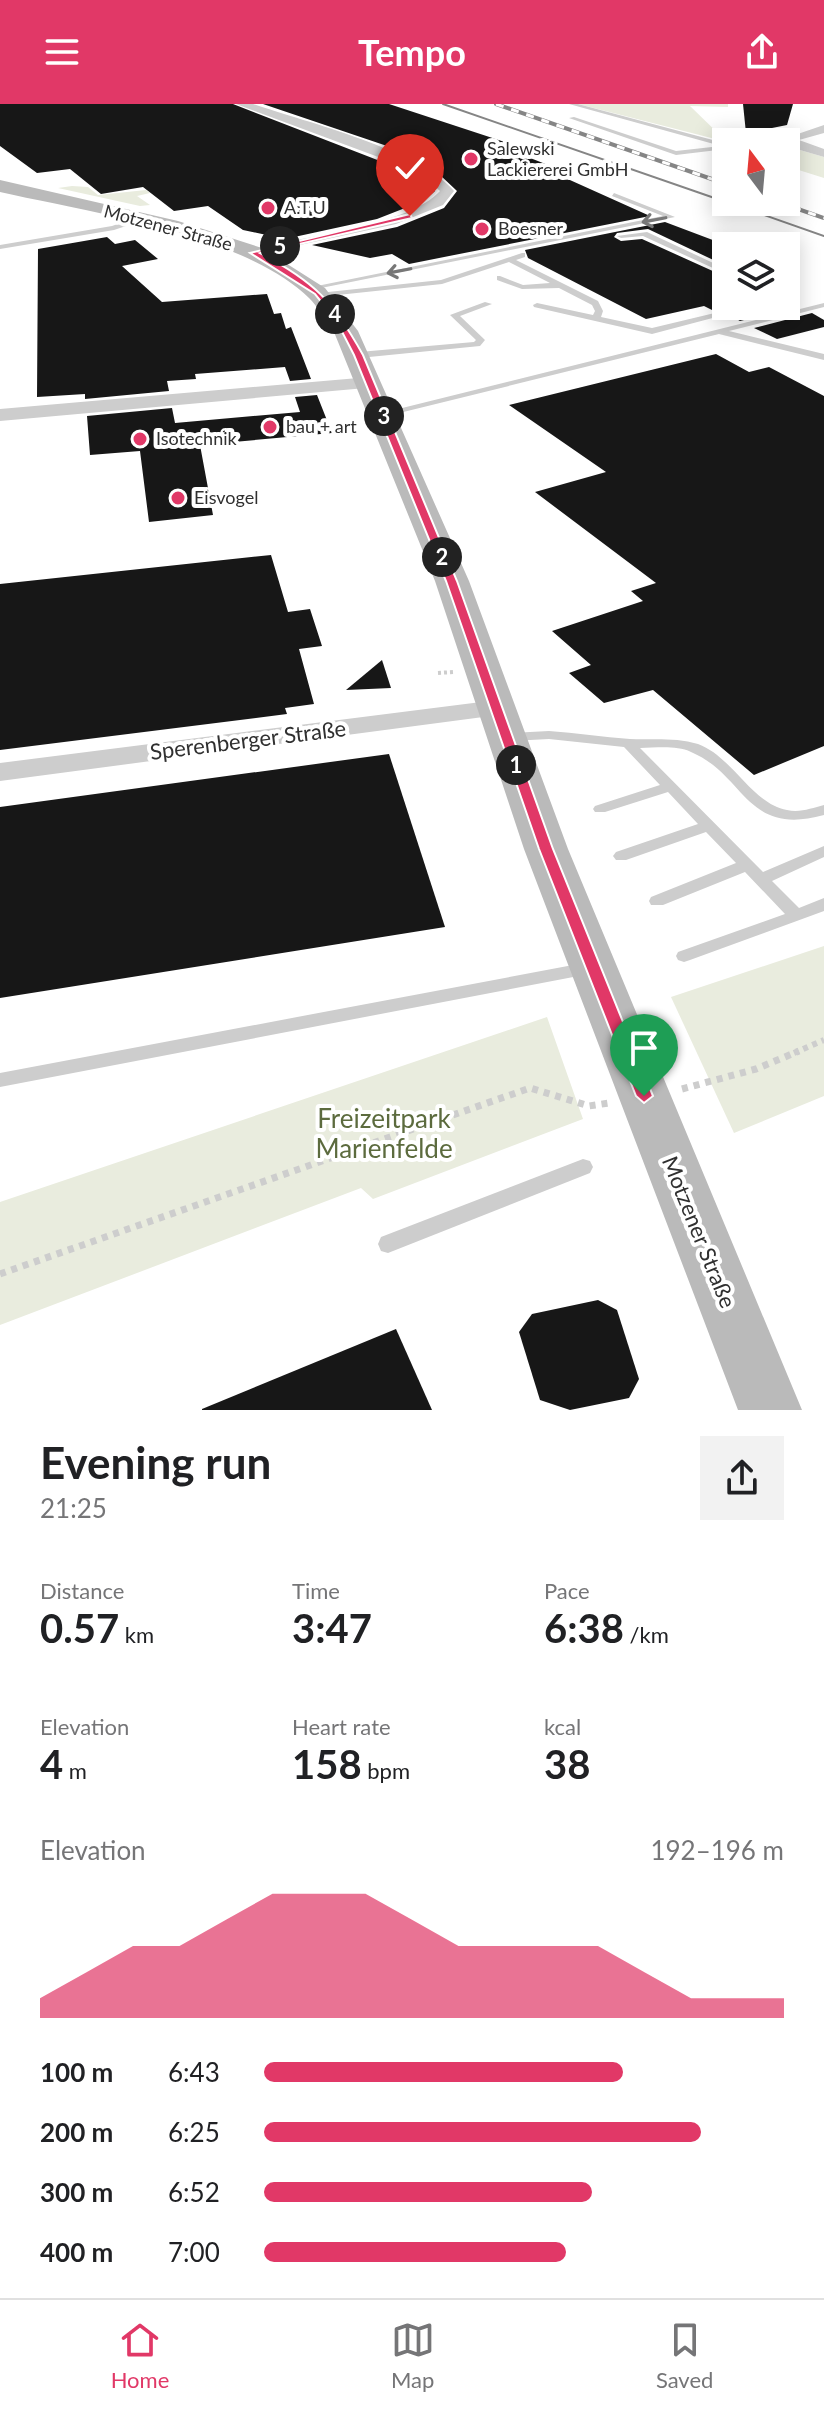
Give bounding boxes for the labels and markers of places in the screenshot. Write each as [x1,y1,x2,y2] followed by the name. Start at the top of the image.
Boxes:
[376,134,444,216] pin
[487,137,628,180] place label: Salewski Lackiererei GmbH
[462,150,480,168] marker: Salewski Lackiererei GmbH
[284,196,326,218] place label: A.T.U
[259,199,277,217] marker: A.T.U
[498,217,564,239] place label: Boesner
[473,220,491,238] marker: Boesner
[260,226,300,266] pin: 5
[315,294,355,334] pin: 4
[364,396,404,436] pin: 3
[286,415,357,437] place label: bau + art
[261,418,279,436] marker: bau + art
[156,427,238,449] place label: Isotechnik
[131,430,149,448] marker: Isotechnik
[194,486,259,508] place label: Eisvogel
[169,489,187,507] marker: Eisvogel
[422,537,462,577] pin: 2
[496,745,536,785] pin: 1
[610,1014,678,1096] pin

